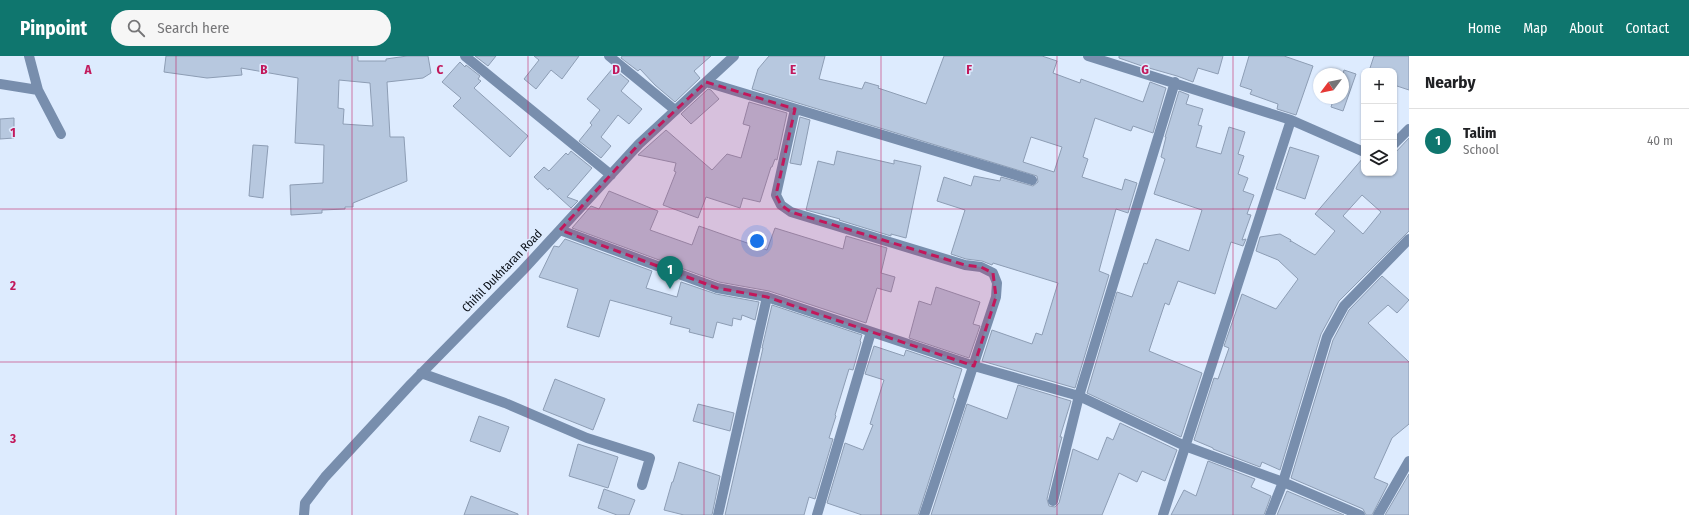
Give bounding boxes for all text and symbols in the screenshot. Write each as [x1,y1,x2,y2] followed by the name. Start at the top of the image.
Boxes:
[111,10,391,46] search box
[20,17,87,40] text: Pinpoint
[125,17,147,39] icon: search
[157,19,230,37] text: Search here
[1468,20,1501,37] text: Home
[1523,20,1547,37] text: Map
[1569,20,1604,37] text: About
[1626,20,1669,37] text: Contact
[83,62,92,77] text: A
[260,62,268,77] text: B
[437,62,444,77] text: C
[612,62,620,77] text: D
[790,62,796,77] text: E
[966,62,972,77] text: F
[1141,62,1149,77] text: G
[1313,68,1349,104] north arrow
[1361,68,1397,176] map controls
[1361,68,1397,104] button: +
[1425,72,1476,93] text: Nearby
[1361,104,1397,140] button: −
[1463,124,1496,142] text: Talim
[10,125,16,140] text: 1
[1435,133,1441,148] text: 1
[1647,133,1673,148] text: 40 m
[1361,140,1397,176] button: layers
[1463,142,1499,157] text: School
[459,227,545,315] street label: Chihil Dukhtaran Road
[747,231,767,251] your location
[657,256,683,289] pin: 1
[9,278,16,293] text: 2
[9,431,16,446] text: 3

